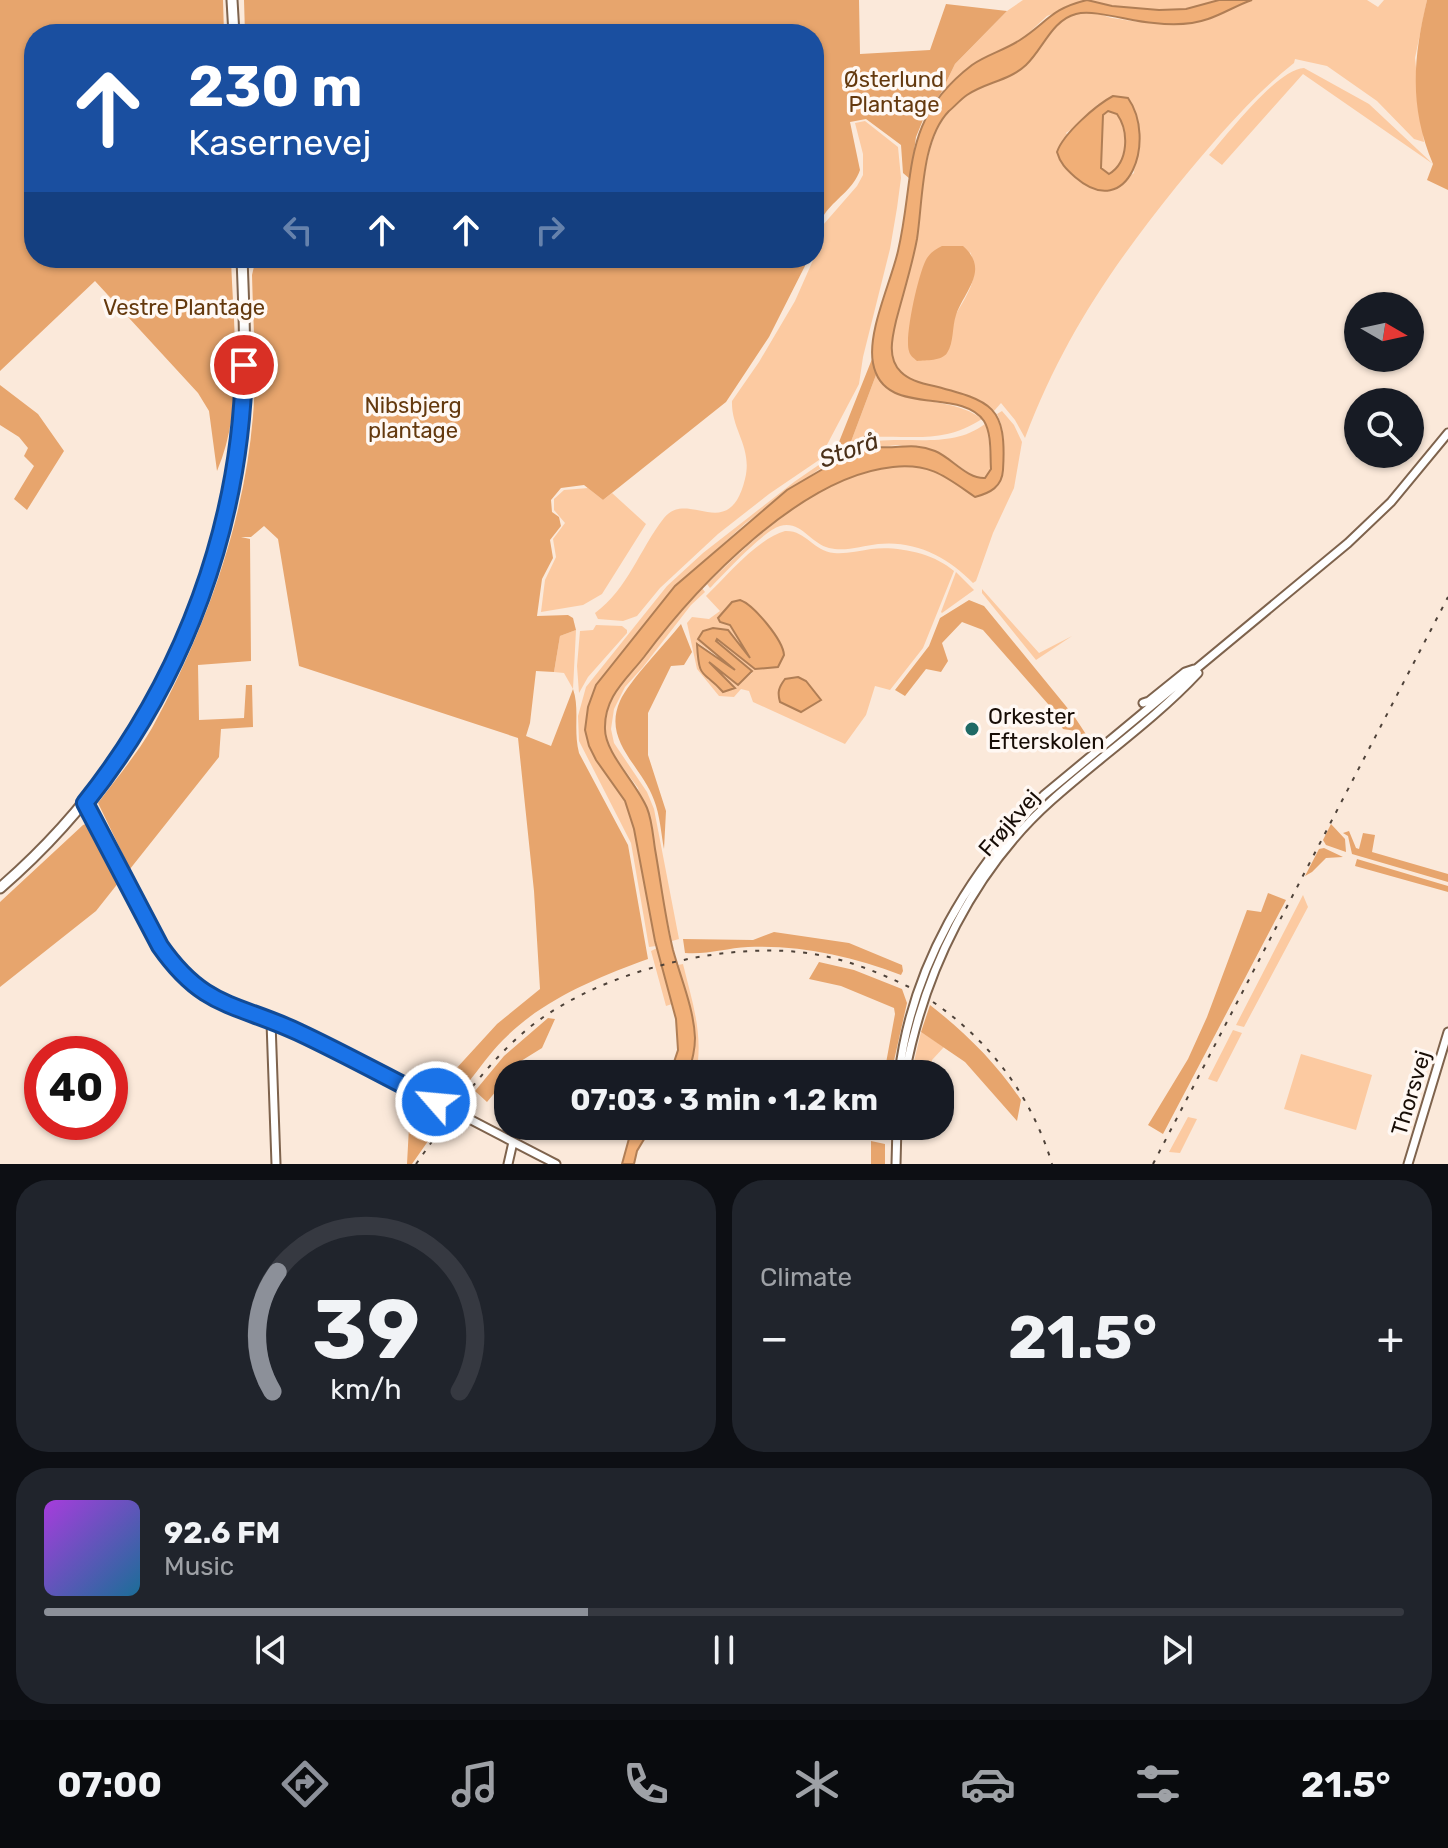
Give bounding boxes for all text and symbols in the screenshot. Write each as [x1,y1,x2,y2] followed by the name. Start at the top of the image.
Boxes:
[188,54,363,120] text: 230 m
[56,56,160,160] icon: ahead
[844,66,944,118] park label: Østerlund Plantage
[188,121,371,164] text: Kasernevej
[276,208,320,252] icon: left
[360,208,404,252] icon: ahead
[444,208,488,252] icon: ahead
[528,208,572,252] icon: right
[1344,292,1424,372] north arrow
[1344,292,1424,468] map controls
[103,294,265,321] park label: Vestre Plantage
[210,331,278,399] pin
[222,343,266,387] icon: arrive
[1344,388,1424,468] button: search
[364,392,462,444] park label: Nibsbjerg plantage
[816,426,882,474] water label: Storå
[988,703,1105,755] place label: Orkester Efterskolen
[963,720,981,738] marker: Orkester Efterskolen
[973,784,1045,862] street label: Frøjkvej
[24,1036,128,1140] speed limit sign: 40
[1385,1047,1437,1139] street label: Thorsvej
[394,1060,478,1144] position arrow
[570,1082,878,1118] text: 07:03 · 3 min · 1.2 km
[760,1262,852,1293] text: Climate
[312,1280,420,1379] text: 39
[1008,1302,1157,1373] text: 21.5°
[760,1312,789,1364] text: −
[1377,1312,1404,1364] text: +
[330,1372,402,1406] text: km/h
[164,1515,280,1551] text: 92.6 FM
[164,1551,234,1582] text: Music
[249,1628,293,1672] icon: previous
[702,1628,746,1672] icon: pause
[1155,1628,1199,1672] icon: next
[277,1756,333,1812] icon: directions
[447,1756,503,1812] icon: music
[618,1756,674,1812] icon: phone
[789,1756,845,1812] icon: climate
[960,1756,1016,1812] icon: car
[1130,1756,1186,1812] icon: filters
[57,1763,162,1806] text: 07:00
[1301,1763,1391,1806] text: 21.5°

